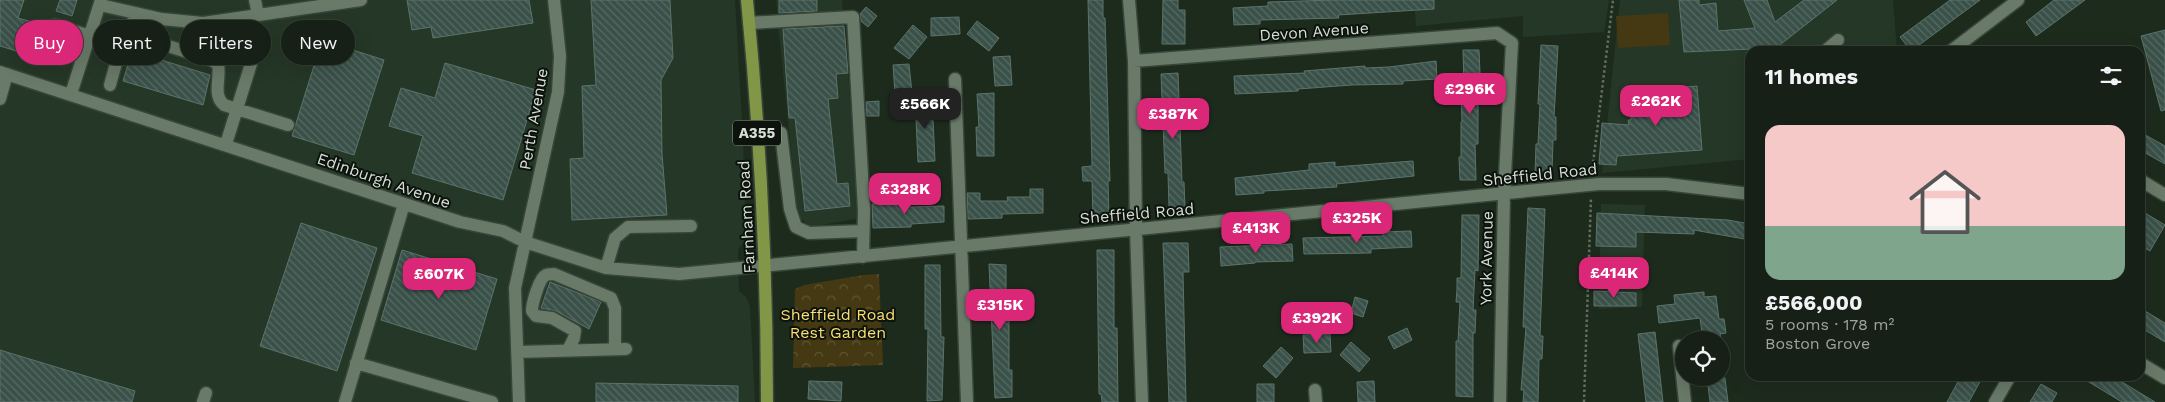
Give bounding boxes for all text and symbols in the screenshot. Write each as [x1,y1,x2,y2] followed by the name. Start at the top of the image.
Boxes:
[1259,18,1369,45] street label: Devon Avenue
[15,20,83,65] chip: Buy
[93,20,170,65] chip: Rent
[180,20,271,65] chip: Filters
[281,20,355,65] chip: New
[2097,62,2125,90] icon: filters
[1765,64,1858,89] text: 11 homes
[515,67,552,171] street label: Perth Avenue
[1435,72,1505,115] pin: £296K
[1445,79,1495,98] text: £296K
[1621,84,1691,127] pin: £262K
[890,88,960,130] pin: £566K
[1631,91,1681,110] text: £262K
[900,94,950,113] text: £566K
[1138,98,1208,140] pin: £387K
[1148,104,1198,123] text: £387K
[733,120,781,146] road number: A355
[315,149,453,212] street label: Edinburgh Avenue
[1900,157,1990,247] icon: home
[1482,159,1598,190] street label: Sheffield Road
[734,160,759,274] street label: Farnham Road
[870,172,940,215] pin: £328K
[880,179,930,198] text: £328K
[1079,199,1195,228] street label: Sheffield Road
[1322,202,1392,244] pin: £325K
[1332,208,1382,227] text: £325K
[1476,211,1497,305] street label: York Avenue
[1221,212,1291,254] pin: £413K
[1232,218,1280,237] text: £413K
[1579,256,1649,299] pin: £414K
[404,258,474,300] pin: £607K
[1590,263,1638,282] text: £414K
[414,264,464,283] text: £607K
[965,288,1035,331] pin: £315K
[1765,290,1863,315] text: £566,000
[977,295,1023,314] text: £315K
[1282,302,1352,344] pin: £392K
[781,305,895,342] park label: Sheffield Road Rest Garden
[1292,308,1342,327] text: £392K
[1765,315,1894,334] text: 5 rooms · 178 m²
[1675,331,1730,386] map controls
[1675,331,1730,386] button: locate
[1765,334,1870,353] text: Boston Grove

